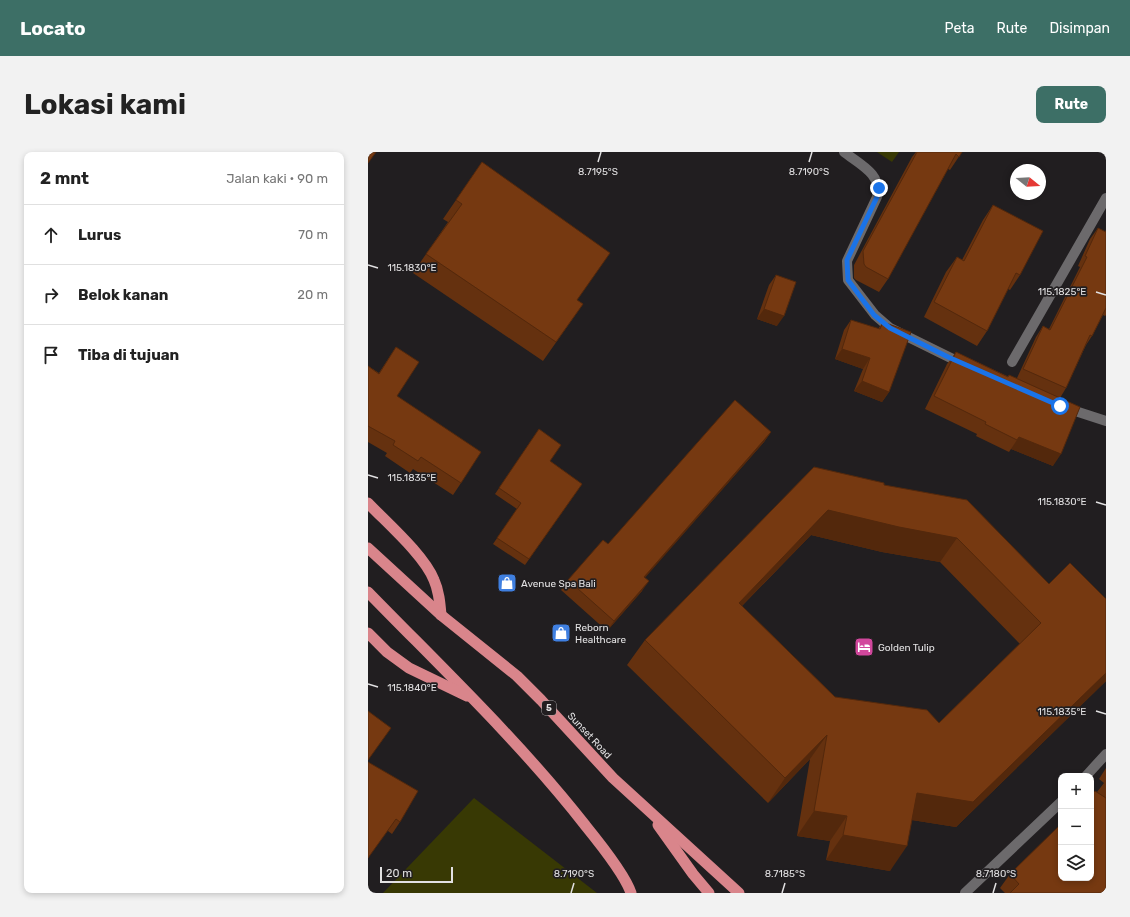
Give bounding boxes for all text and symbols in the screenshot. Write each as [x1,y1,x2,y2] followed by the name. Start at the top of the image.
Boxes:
[20,17,86,40] text: Locato
[945,20,975,37] text: Peta
[997,20,1027,37] text: Rute
[1049,20,1110,37] text: Disimpan
[1036,86,1106,123] button: Rute
[24,88,186,121] text: Lokasi kami
[1010,164,1046,200] north arrow
[578,166,618,178] text: 8.7195°S
[789,166,829,178] text: 8.7190°S
[40,168,89,188] text: 2 mnt
[226,171,328,186] text: Jalan kaki · 90 m
[870,179,888,197] route end
[40,224,62,246] icon: ahead
[78,226,121,244] text: Lurus
[298,227,328,242] text: 70 m
[387,262,437,274] text: 115.1830°E
[40,284,62,306] icon: right
[78,286,168,304] text: Belok kanan
[1038,286,1086,298] text: 115.1825°E
[297,287,328,302] text: 20 m
[40,344,62,366] icon: arrive
[78,346,179,364] text: Tiba di tujuan
[1051,397,1069,415] route start
[388,472,436,484] text: 115.1835°E
[1037,496,1087,508] text: 115.1830°E
[496,572,518,594] shop icon: Avenue Spa Bali
[521,578,596,590] place label: Avenue Spa Bali
[550,622,572,644] shop icon: Reborn Healthcare
[575,622,626,646] place label: Reborn Healthcare
[853,636,875,658] hotel icon: Golden Tulip
[878,642,935,654] place label: Golden Tulip
[387,682,437,694] text: 115.1840°E
[542,701,556,715] road number: 5
[1038,706,1086,718] text: 115.1835°E
[565,710,614,761] street label: Sunset Road
[1058,773,1094,881] map controls
[1058,773,1094,809] button: +
[1058,809,1094,845] button: −
[1058,845,1094,881] button: layers
[380,865,453,884] scale bar
[386,867,412,880] text: 20 m
[554,868,594,880] text: 8.7190°S
[765,868,805,880] text: 8.7185°S
[976,868,1016,880] text: 8.7180°S

